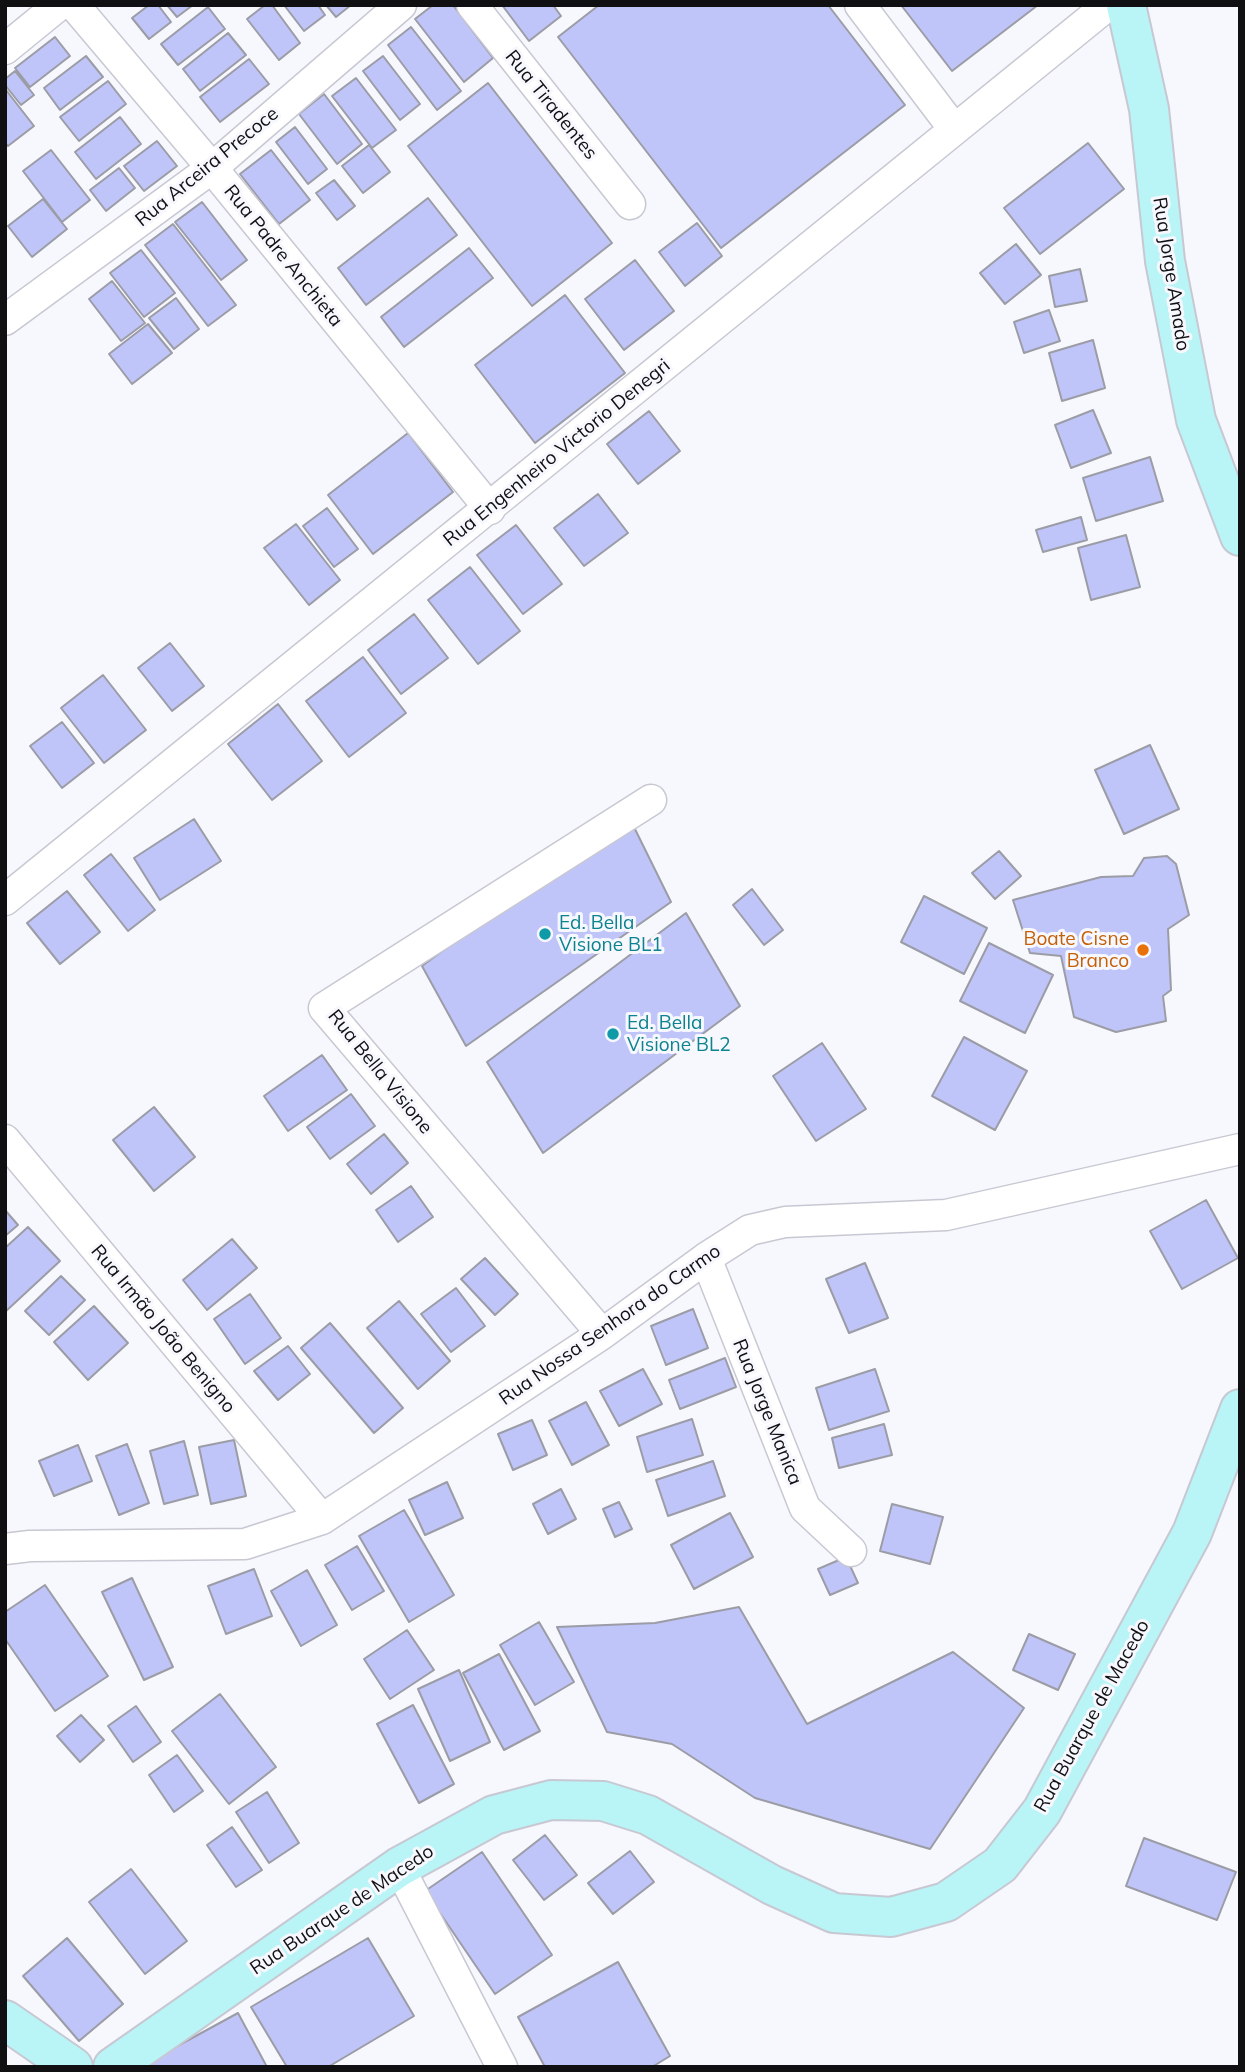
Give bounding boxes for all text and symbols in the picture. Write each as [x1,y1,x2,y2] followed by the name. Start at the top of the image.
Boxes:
[500,46,602,164] street label: Rua Tiradentes
[131,102,283,232] street label: Rua Arceira Precoce
[219,181,347,331] street label: Rua Padre Anchieta
[1148,195,1194,353] street label: Rua Jorge Amado
[439,354,675,552] street label: Rua Engenheiro Victorio Denegri
[559,912,663,956] place label: Ed. Bella Visione BL1
[537,926,553,942] marker: Ed. Bella Visione BL1
[1024,928,1129,972] place label: Boate Cisne Branco
[1135,942,1151,958] marker: Boate Cisne Branco
[323,1005,437,1139] street label: Rua Bella Visione
[627,1012,731,1056] place label: Ed. Bella Visione BL2
[605,1026,621,1042] marker: Ed. Bella Visione BL2
[86,1240,240,1418] street label: Rua Irmão João Benigno
[495,1240,725,1410] street label: Rua Nossa Senhora do Carmo
[727,1336,807,1488] street label: Rua Jorge Manica
[1030,1616,1154,1816] street label: Rua Buarque de Macedo
[246,1840,438,1980] street label: Rua Buarque de Macedo

